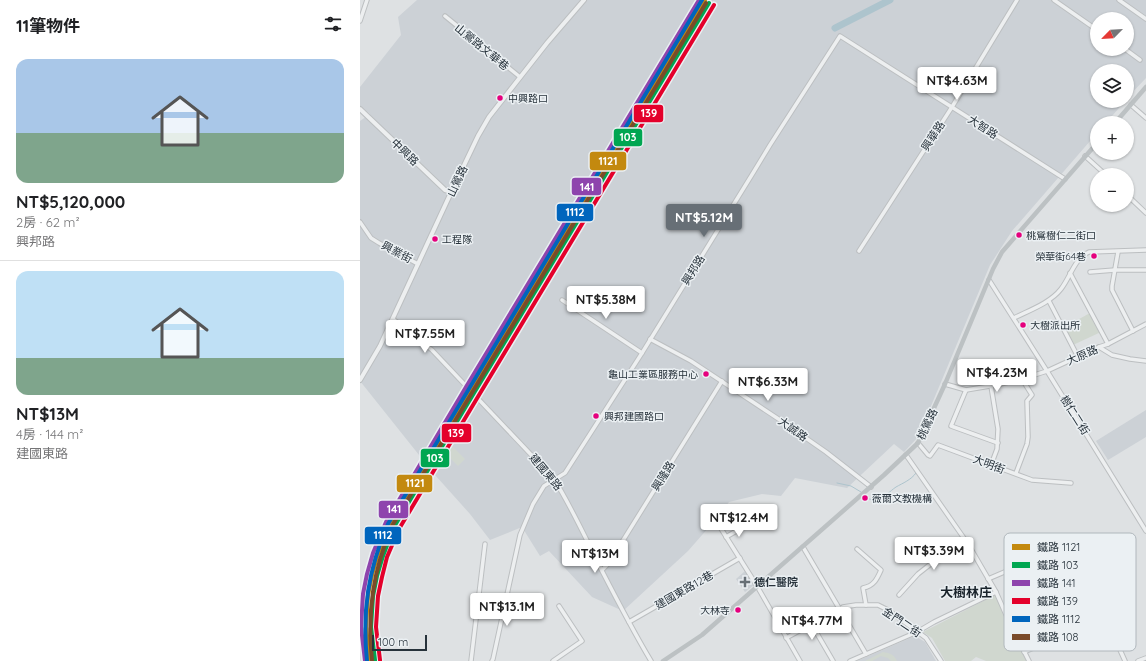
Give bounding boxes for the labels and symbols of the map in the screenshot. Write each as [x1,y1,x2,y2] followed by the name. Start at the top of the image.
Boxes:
[1090,12,1134,56] north arrow
[452,21,512,73] street label: 山鶯路文華巷
[916,67,998,101] pin: NT$4.63M
[508,92,548,105] place label: 中興路口
[495,93,505,103] marker: 中興路口
[633,104,664,123] line badge: 139
[641,106,657,120] text: 139
[965,112,1001,142] street label: 大智路
[918,118,948,154] street label: 興華路
[613,128,643,147] line badge: 103
[620,130,637,144] text: 103
[388,136,422,168] street label: 中興路
[589,151,627,171] line badge: 1121
[598,154,618,168] text: 1121
[444,163,470,199] street label: 山鶯路
[571,177,602,196] line badge: 141
[580,180,594,194] text: 141
[556,203,594,222] line badge: 1112
[663,204,745,238] pin: NT$5.12M
[565,205,585,219] text: 1112
[1026,229,1096,242] place label: 桃鶯樹仁二街口
[1014,230,1024,240] marker: 桃鶯樹仁二街口
[442,233,472,246] place label: 工程隊
[430,234,440,244] marker: 工程隊
[379,238,415,266] street label: 興業街
[1035,250,1086,263] place label: 榮華街64巷
[1089,251,1099,261] marker: 榮華街64巷
[678,252,708,288] street label: 興邦路
[565,286,647,320] pin: NT$5.38M
[1030,319,1080,332] place label: 大樹派出所
[384,320,466,354] pin: NT$7.55M
[1018,320,1028,330] marker: 大樹派出所
[1064,342,1100,368] street label: 大原路
[956,359,1038,393] pin: NT$4.23M
[608,368,698,381] place label: 龜山工業區服務中心
[727,368,809,402] pin: NT$6.33M
[701,369,711,379] marker: 龜山工業區服務中心
[1057,393,1093,437] street label: 樹仁二街
[914,406,940,442] street label: 桃鶯路
[604,410,664,423] place label: 興邦建國路口
[591,411,601,421] marker: 興邦建國路口
[775,414,811,444] street label: 大誠路
[441,423,472,443] line badge: 139
[448,426,464,440] text: 139
[420,448,450,468] line badge: 103
[427,451,444,465] text: 103
[526,451,566,493] street label: 建國東路
[971,452,1007,476] street label: 大明街
[648,458,678,494] street label: 興隆路
[396,474,433,493] line badge: 1121
[405,476,425,490] text: 1121
[872,492,932,505] place label: 薇爾文教機構
[860,493,870,503] marker: 薇爾文教機構
[378,500,409,519] line badge: 141
[387,502,401,516] text: 141
[698,504,780,538] pin: NT$12.4M
[364,526,402,545] line badge: 1112
[373,528,393,542] text: 1112
[1004,533,1136,651] legend
[893,537,975,571] pin: NT$3.39M
[562,540,628,574] pin: NT$13M
[1037,540,1080,554] text: 鐵路 1121
[1037,558,1079,572] text: 鐵路 103
[652,568,716,612] street label: 建國東路12巷
[754,575,798,589] place label: 德仁醫院
[739,576,751,588] marker: 德仁醫院
[1037,576,1076,590] text: 鐵路 141
[940,584,992,600] district label: 大樹林庄
[466,593,548,627] pin: NT$13.1M
[1037,594,1078,608] text: 鐵路 139
[700,604,730,617] place label: 大林寺
[880,604,924,640] street label: 金門二街
[733,605,743,615] marker: 大林寺
[771,607,853,641] pin: NT$4.77M
[1037,612,1080,626] text: 鐵路 1112
[1037,630,1079,644] text: 鐵路 108
[372,633,427,652] scale bar

